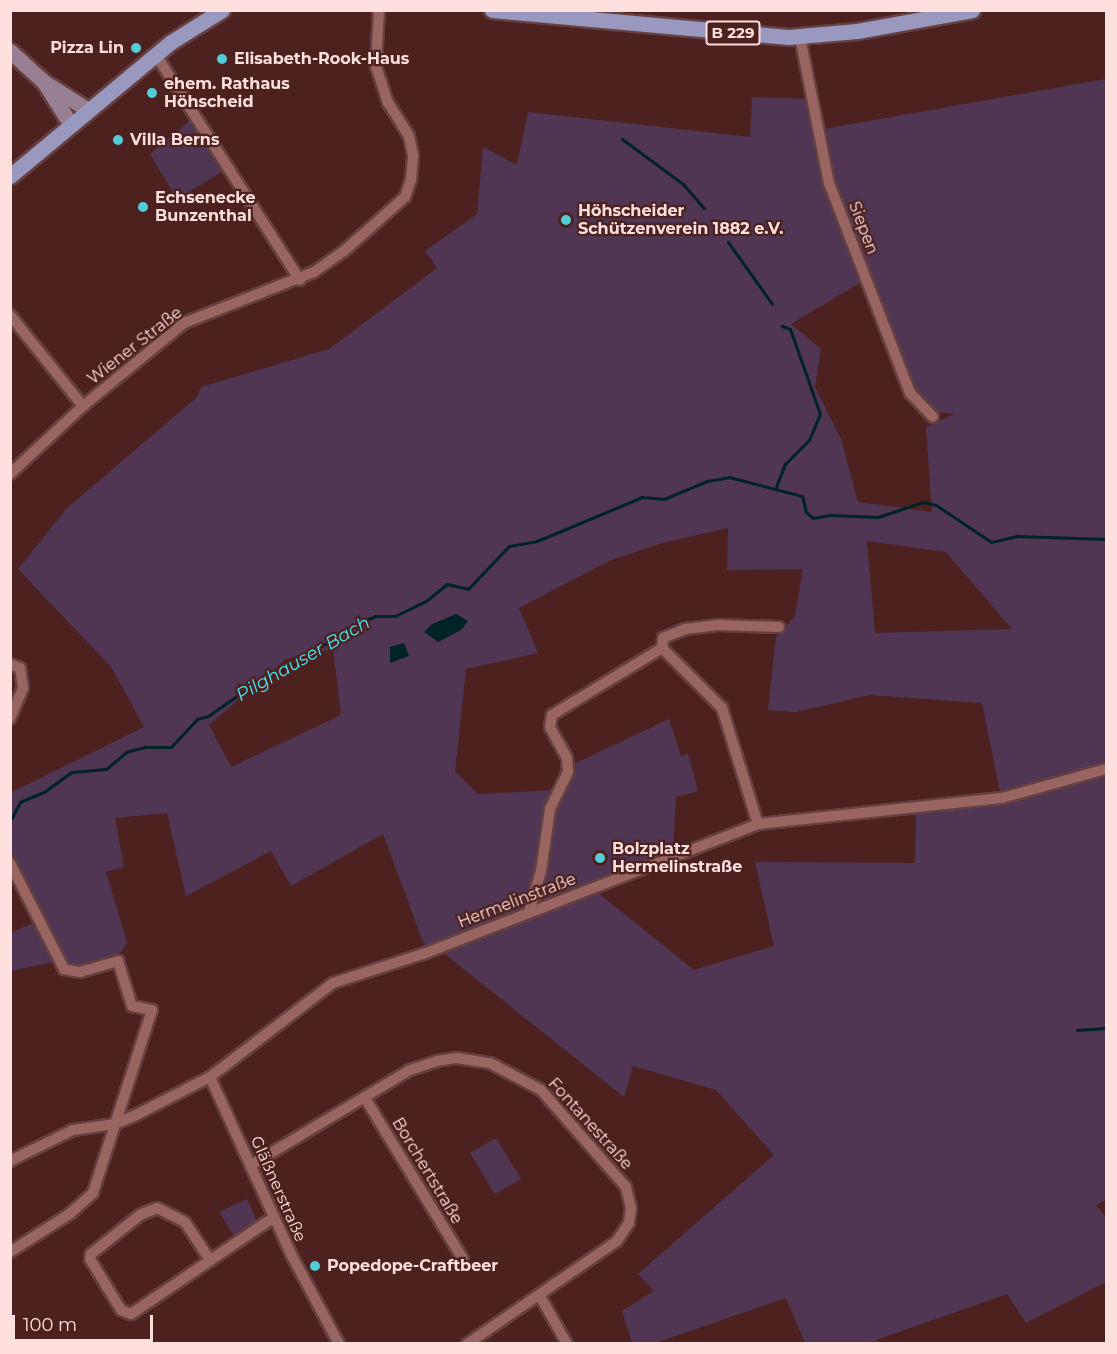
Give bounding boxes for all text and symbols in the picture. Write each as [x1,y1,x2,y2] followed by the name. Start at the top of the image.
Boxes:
[704,21,762,45] road number: B 229
[50,38,124,58] place label: Pizza Lin
[129,41,143,55] marker: Pizza Lin
[234,49,409,69] place label: Elisabeth-Rook-Haus
[215,52,229,66] marker: Elisabeth-Rook-Haus
[164,74,290,112] place label: ehem. Rathaus Höhscheid
[145,86,159,100] marker: ehem. Rathaus Höhscheid
[130,130,219,150] place label: Villa Berns
[111,133,125,147] marker: Villa Berns
[155,188,256,226] place label: Echsenecke Bunzenthal
[844,199,882,257] street label: Siepen
[136,200,150,214] marker: Echsenecke Bunzenthal
[578,201,783,239] place label: Höhscheider Schützenverein 1882 e.V.
[559,213,573,227] marker: Höhscheider Schützenverein 1882 e.V.
[84,303,186,389] street label: Wiener Straße
[232,612,374,706] water label: Pilghauser Bach
[612,839,742,877] place label: Bolzplatz Hermelinstraße
[593,851,607,865] marker: Bolzplatz Hermelinstraße
[455,870,579,932] street label: Hermelinstraße
[544,1074,636,1174] street label: Fontanestraße
[388,1114,466,1228] street label: Borchertstraße
[246,1133,310,1245] street label: Gläßnerstraße
[327,1256,498,1276] place label: Popedope-Craftbeer
[308,1259,322,1273] marker: Popedope-Craftbeer
[15,1303,156,1341] scale bar
[23,1314,77,1336] text: 100 m

